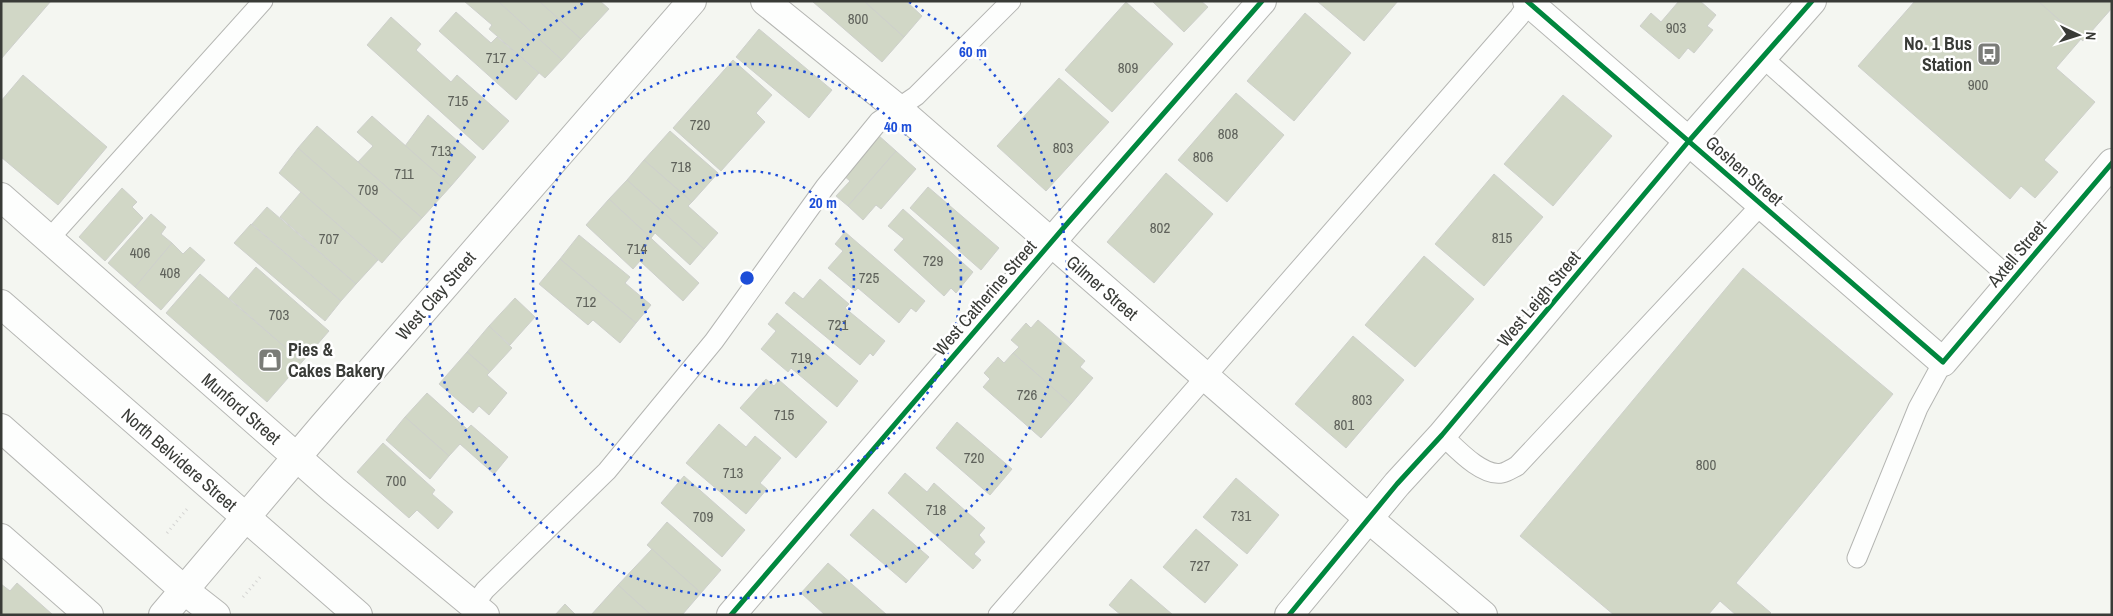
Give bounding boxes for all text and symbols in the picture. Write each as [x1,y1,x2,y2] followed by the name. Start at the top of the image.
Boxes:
[848,8,868,29] house number: 800
[2053,10,2103,60] north arrow
[1666,17,1686,38] house number: 903
[1904,31,1972,77] place label: No. 1 Bus Station
[2082,31,2100,41] text: N
[959,41,987,62] text: 60 m
[1976,41,2002,67] bus stop icon: No. 1 Bus Station
[486,47,506,68] house number: 717
[1118,57,1138,78] house number: 809
[1968,74,1988,95] house number: 900
[448,90,468,111] house number: 715
[690,114,710,135] house number: 720
[884,116,912,137] text: 40 m
[1218,123,1238,144] house number: 808
[1700,130,1788,211] street label: Goshen Street
[1053,137,1073,158] house number: 803
[431,140,451,161] house number: 713
[1193,146,1213,167] house number: 806
[671,156,691,177] house number: 718
[394,163,414,184] house number: 711
[358,179,378,200] house number: 709
[809,192,837,213] text: 20 m
[1981,215,2052,293] street label: Axtell Street
[1150,217,1170,238] house number: 802
[1492,227,1512,248] house number: 815
[319,228,339,249] house number: 707
[927,234,1042,361] street label: West Catherine Street
[627,238,647,259] house number: 714
[130,242,150,263] house number: 406
[1491,245,1586,352] street label: West Leigh Street
[390,246,481,346] street label: West Clay Street
[1061,249,1144,326] street label: Gilmer Street
[923,250,943,271] house number: 729
[160,262,180,283] house number: 408
[859,267,879,288] house number: 725
[738,269,756,287] centre of rings
[576,291,596,312] house number: 712
[269,304,289,325] house number: 703
[828,314,848,335] house number: 721
[288,337,386,383] place label: Pies & Cakes Bakery
[257,347,283,373] shop icon: Pies & Cakes Bakery
[791,347,811,368] house number: 719
[196,367,286,450] street label: Munford Street
[1017,384,1037,405] house number: 726
[1352,389,1372,410] house number: 803
[116,402,243,517] street label: North Belvidere Street
[774,404,794,425] house number: 715
[1334,414,1354,435] house number: 801
[964,447,984,468] house number: 720
[1696,454,1716,475] house number: 800
[723,462,743,483] house number: 713
[386,470,406,491] house number: 700
[926,499,946,520] house number: 718
[1231,505,1251,526] house number: 731
[693,506,713,527] house number: 709
[1190,555,1210,576] house number: 727

